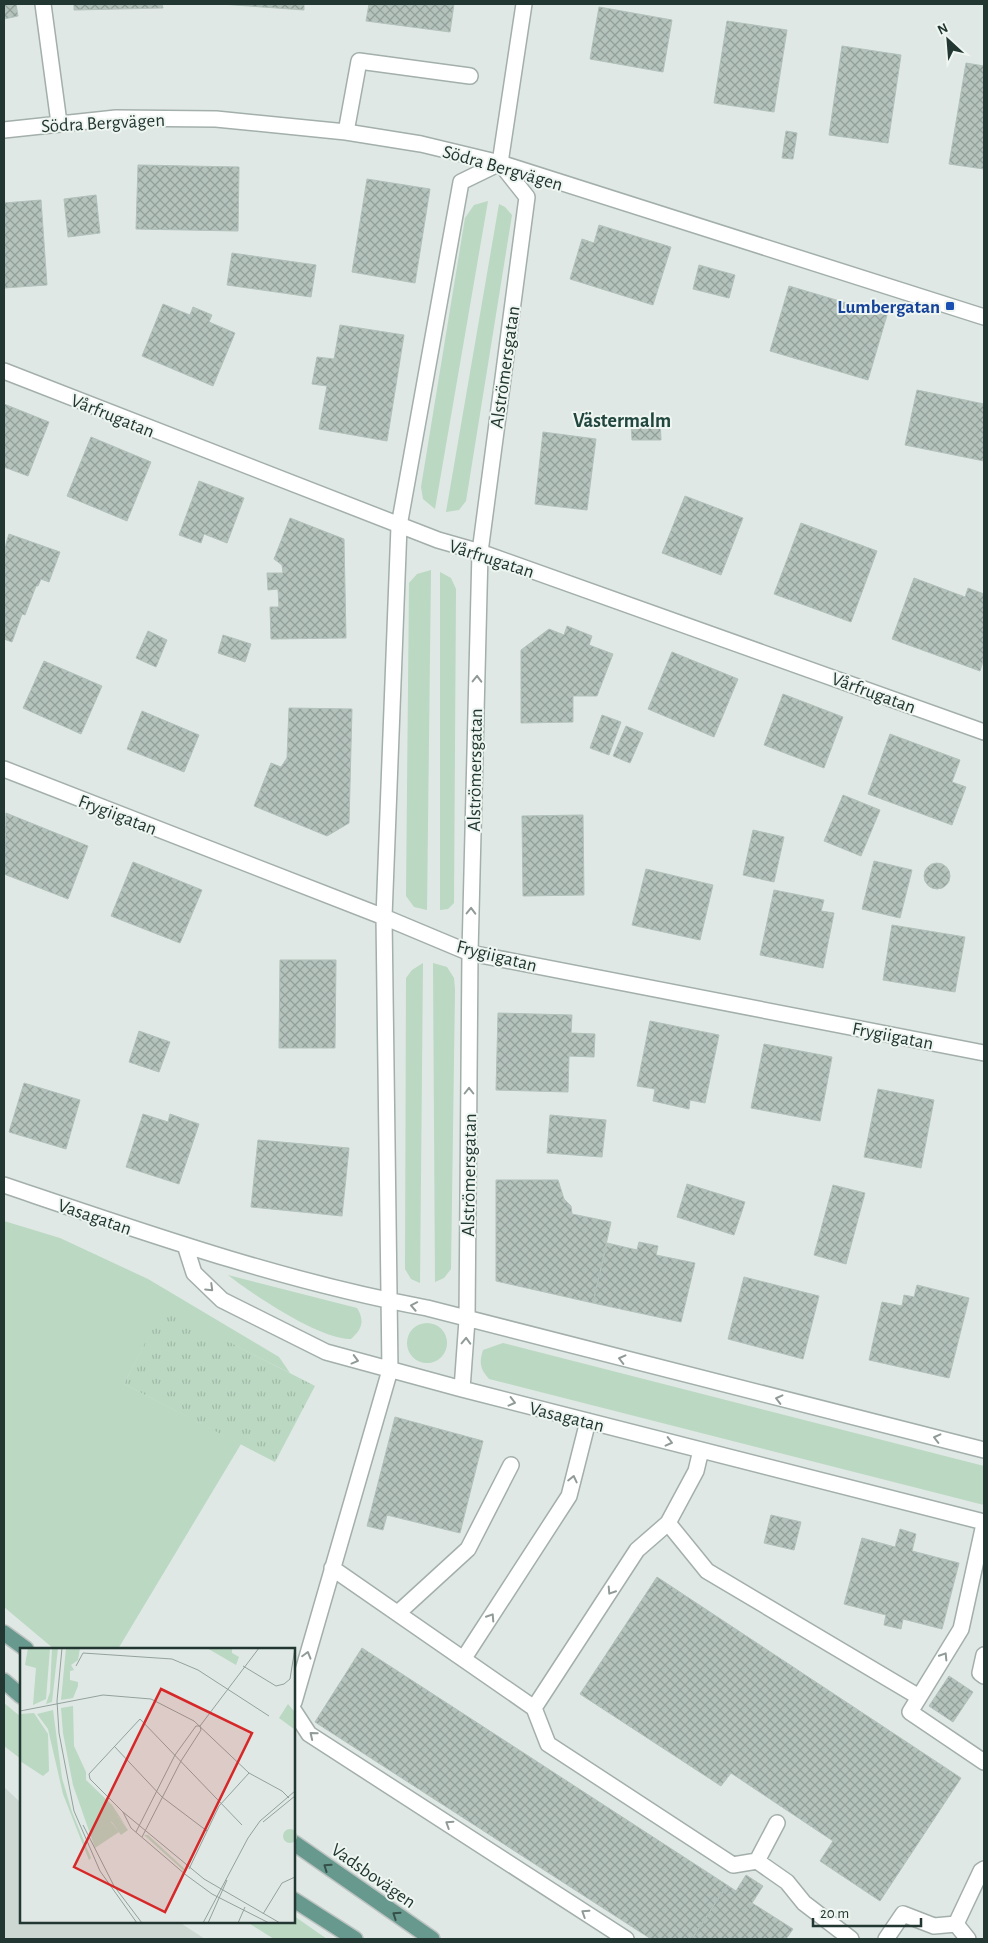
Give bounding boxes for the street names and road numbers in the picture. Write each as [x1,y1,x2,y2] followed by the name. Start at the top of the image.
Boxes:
[41,111,166,136] street label: Södra Bergvägen
[440,142,565,195] street label: Södra Bergvägen
[487,305,523,430] street label: Alströmersgatan
[68,391,157,442] street label: Vårfrugatan
[447,537,536,582] street label: Vårfrugatan
[829,669,918,717] street label: Vårfrugatan
[465,708,486,832] street label: Alströmersgatan
[76,792,159,839] street label: Frygiigatan
[454,937,539,976] street label: Frygiigatan
[851,1019,935,1054] street label: Frygiigatan
[459,1113,480,1237] street label: Alströmersgatan
[55,1196,134,1239] street label: Vasagatan
[527,1399,606,1436] street label: Vasagatan
[327,1840,419,1912] street label: Vadsbovägen

